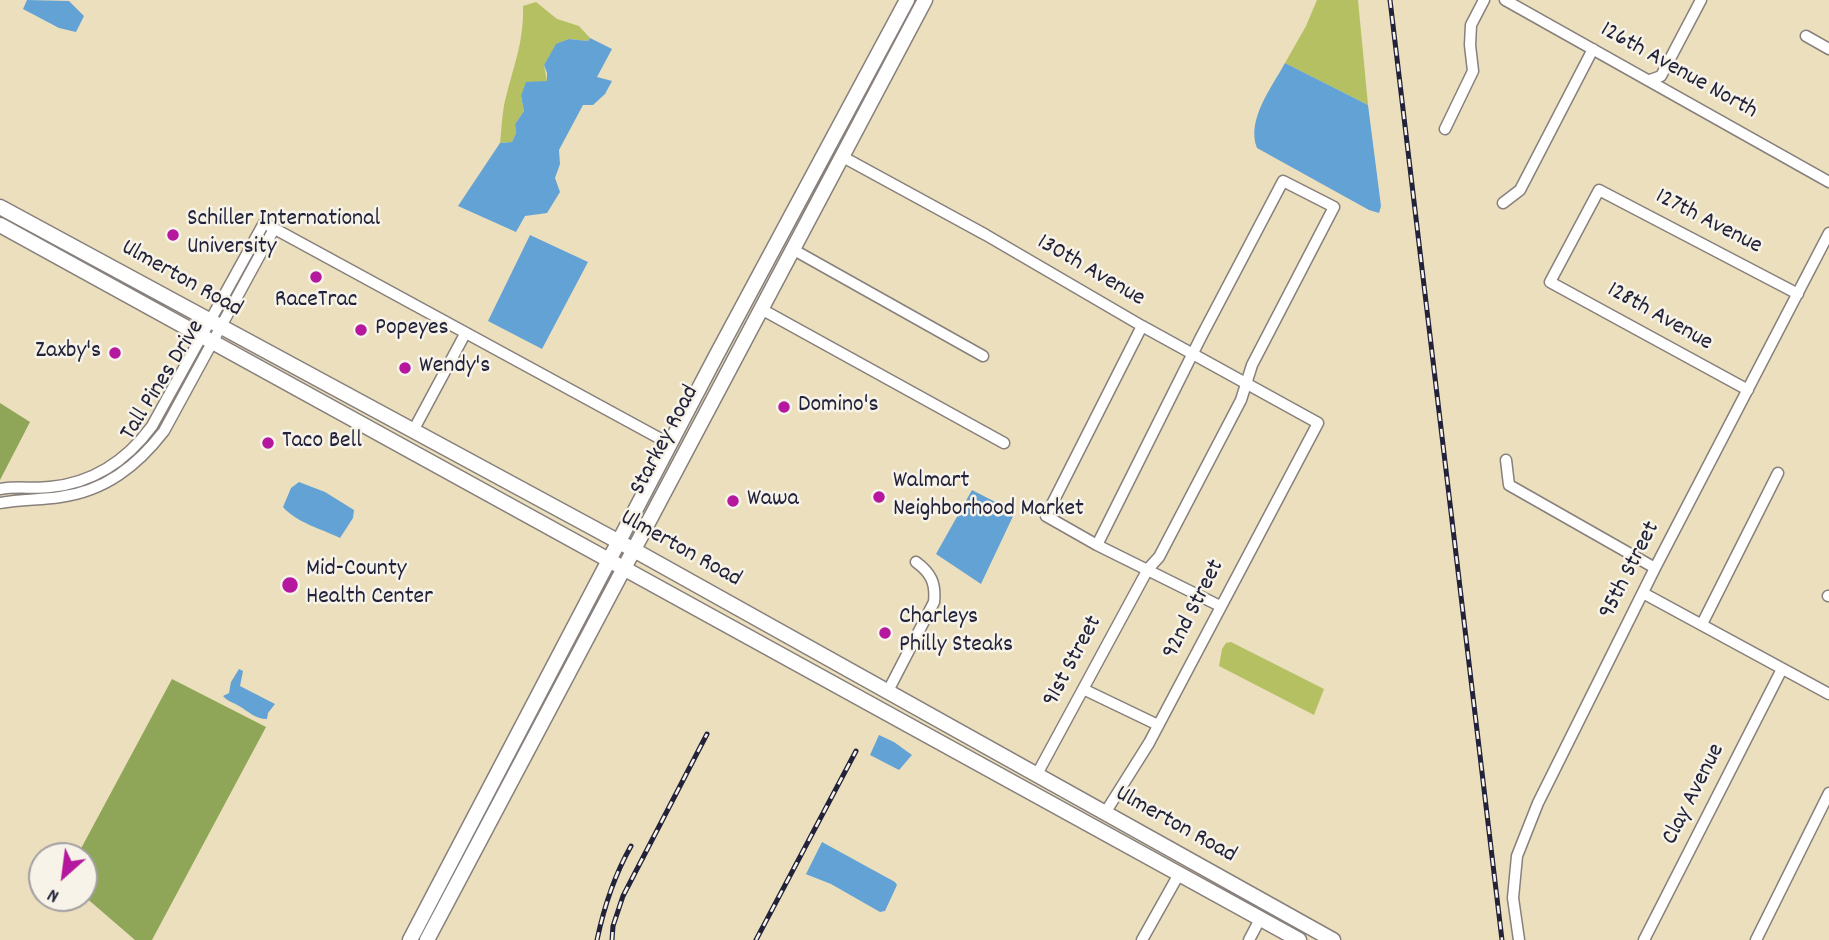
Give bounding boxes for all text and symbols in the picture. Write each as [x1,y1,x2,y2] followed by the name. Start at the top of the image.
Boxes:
[1594,17,1762,127] street label: 126th Avenue North
[1650,184,1766,262] street label: 127th Avenue
[187,207,380,263] place label: Schiller International University
[165,227,181,243] marker: Schiller International University
[1031,230,1149,314] street label: 130th Avenue
[115,235,247,325] street label: Ulmerton Road
[308,269,324,285] marker: RaceTrac
[1601,277,1717,359] street label: 128th Avenue
[275,288,357,316] place label: RaceTrac
[116,315,212,447] street label: Tall Pines Drive
[375,316,449,344] place label: Popeyes
[353,322,369,338] marker: Popeyes
[35,339,101,367] place label: Zaxby's
[107,345,123,361] marker: Zaxby's
[419,354,490,382] place label: Wendy's
[397,360,413,376] marker: Wendy's
[625,381,707,501] street label: Starkey Road
[798,393,879,421] place label: Domino's
[776,399,792,415] marker: Domino's
[282,429,362,457] place label: Taco Bell
[260,435,276,451] marker: Taco Bell
[893,469,1084,525] place label: Walmart Neighborhood Market
[747,487,799,515] place label: Wawa
[871,489,887,505] marker: Walmart Neighborhood Market
[725,493,741,509] marker: Wawa
[614,505,746,595] street label: Ulmerton Road
[1594,517,1668,625] street label: 95th Street
[1158,556,1232,664] street label: 92nd Street
[306,557,433,613] place label: Mid-County Health Center
[280,575,300,595] marker: Mid-County Health Center
[899,605,1013,661] place label: Charleys Philly Steaks
[1038,612,1110,712] street label: 91st Street
[877,625,893,641] marker: Charleys Philly Steaks
[1657,740,1733,850] street label: Clay Avenue
[1109,781,1241,871] street label: Ulmerton Road
[28,842,98,912] north arrow
[43,880,64,908] text: N

